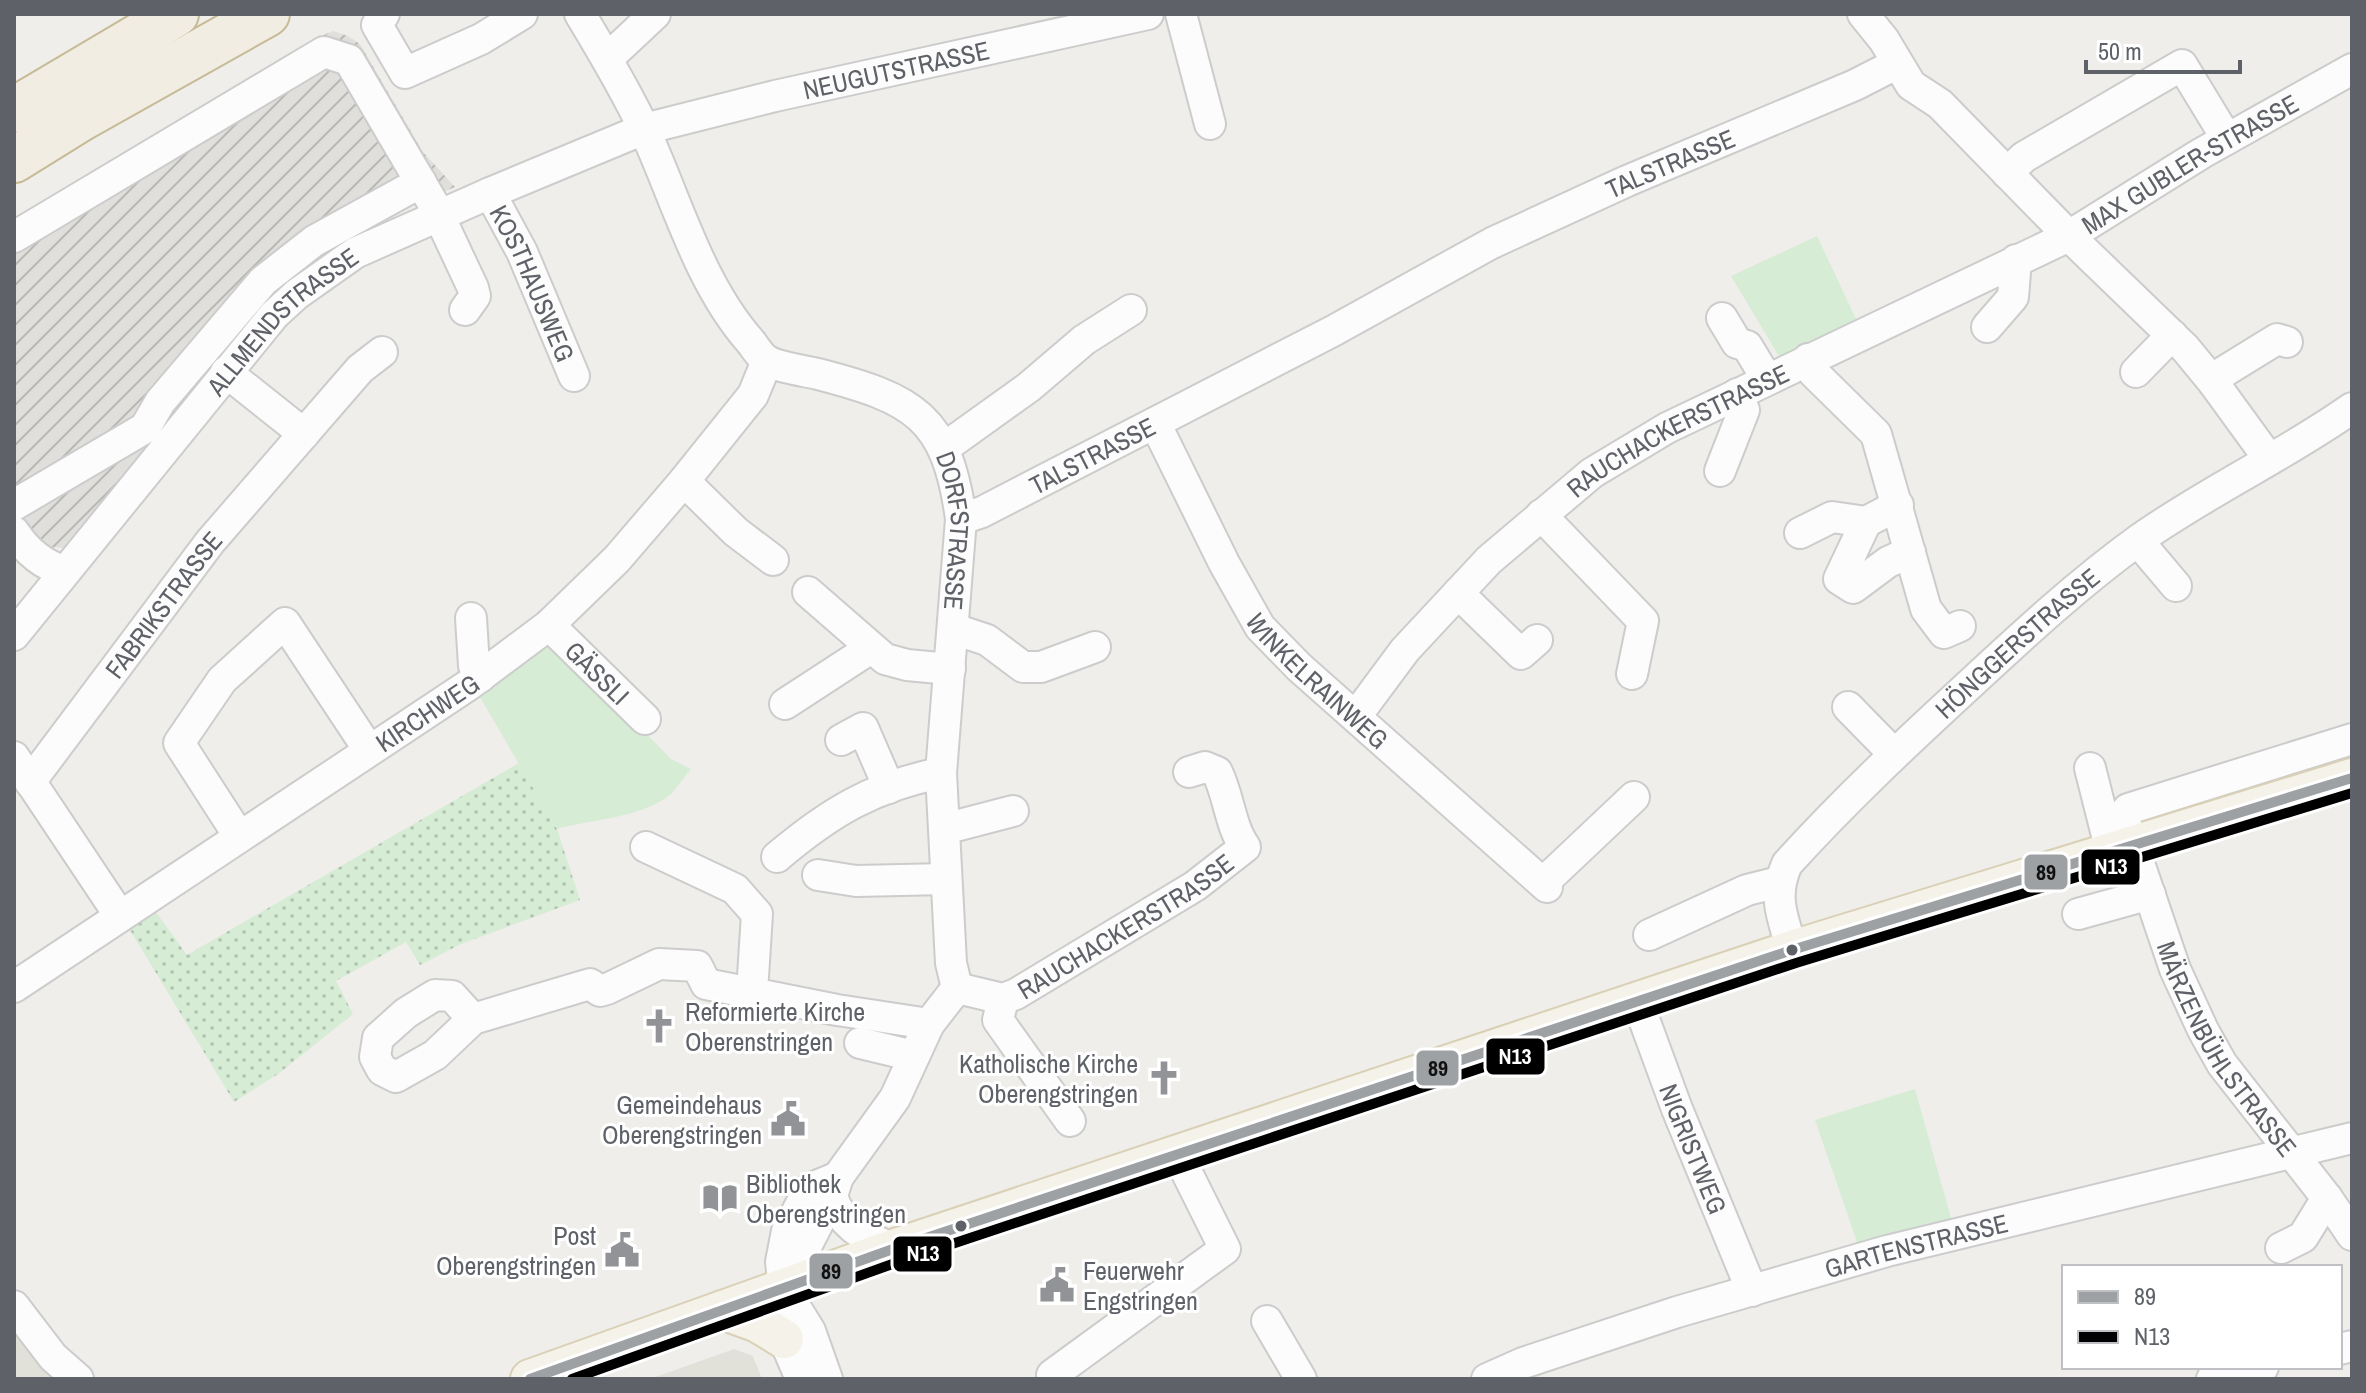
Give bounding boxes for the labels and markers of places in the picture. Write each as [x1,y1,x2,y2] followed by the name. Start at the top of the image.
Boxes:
[1784,942,1800,958] unlabelled marker
[685,994,865,1059] place label: Reformierte Kirche Oberenstringen
[640,1007,678,1045] church icon: Reformierte Kirche Oberenstringen
[959,1046,1138,1111] place label: Katholische Kirche Oberengstringen
[1145,1059,1183,1097] church icon: Katholische Kirche Oberengstringen
[602,1087,762,1152] place label: Gemeindehaus Oberengstringen
[769,1100,807,1138] public building icon: Gemeindehaus Oberengstringen
[746,1166,906,1231] place label: Bibliothek Oberengstringen
[701,1179,739,1217] library icon: Bibliothek Oberengstringen
[436,1218,596,1283] place label: Post Oberengstringen
[953,1218,969,1234] unlabelled marker
[603,1231,641,1269] public building icon: Post Oberengstringen
[1083,1253,1198,1318] place label: Feuerwehr Engstringen
[1038,1266,1076,1304] public building icon: Feuerwehr Engstringen

